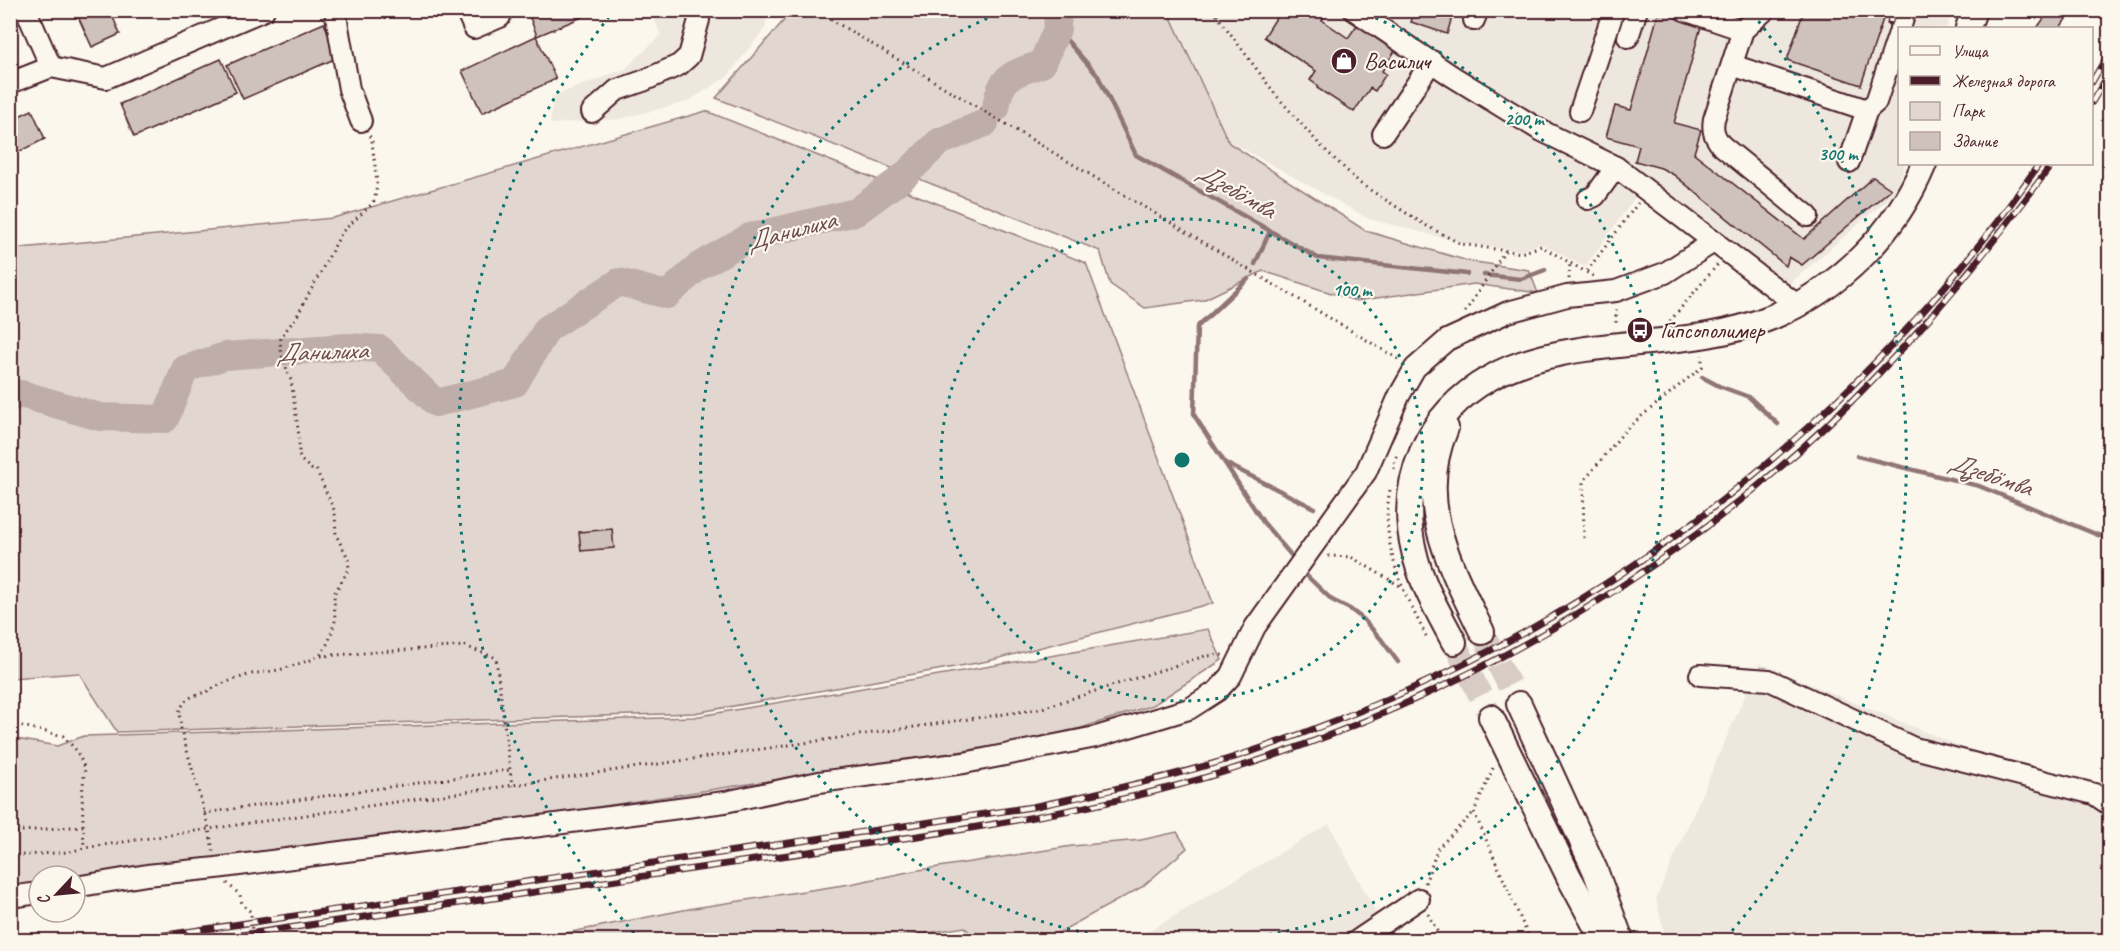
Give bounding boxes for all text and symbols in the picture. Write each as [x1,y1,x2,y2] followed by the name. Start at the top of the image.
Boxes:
[1898,27,2093,165] legend
[1952,40,1989,62] text: Улица
[1329,46,1359,76] shop icon: Василич
[1364,46,1432,76] place label: Василич
[1952,70,2056,93] text: Железная дорога
[1952,100,1986,122] text: Парк
[1505,108,1545,130] text: 200 m
[1952,130,1998,152] text: Здание
[1819,143,1859,165] text: 300 m
[1191,155,1284,227] water label: Дзебӧмва
[742,202,842,258] water label: Данилиха
[1333,279,1373,301] text: 100 m
[1625,315,1655,345] bus stop icon: Гипсополимер
[1660,315,1766,345] place label: Гипсополимер
[275,333,370,370] water label: Данилиха
[1945,445,2039,505] water label: Дзебӧмва
[1172,450,1192,470] centre of rings
[27,864,87,924] north arrow
[33,890,55,908] text: С

